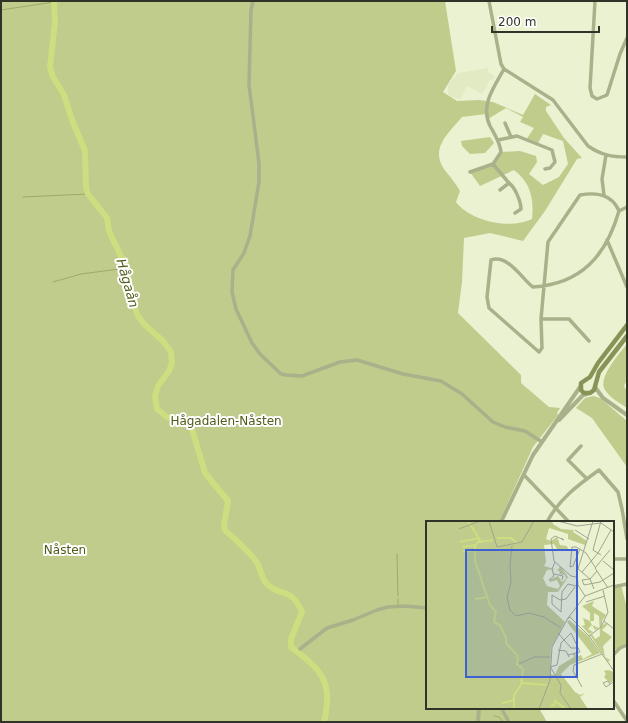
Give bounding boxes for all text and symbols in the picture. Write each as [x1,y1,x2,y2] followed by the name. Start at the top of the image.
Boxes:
[492,8,599,34] scale bar
[498,15,536,29] text: 200 m
[113,257,142,309] water label: Hågaån
[170,414,282,428] park label: Hågadalen-Nåsten
[426,521,614,709] inset map
[44,543,86,557] park label: Nåsten

